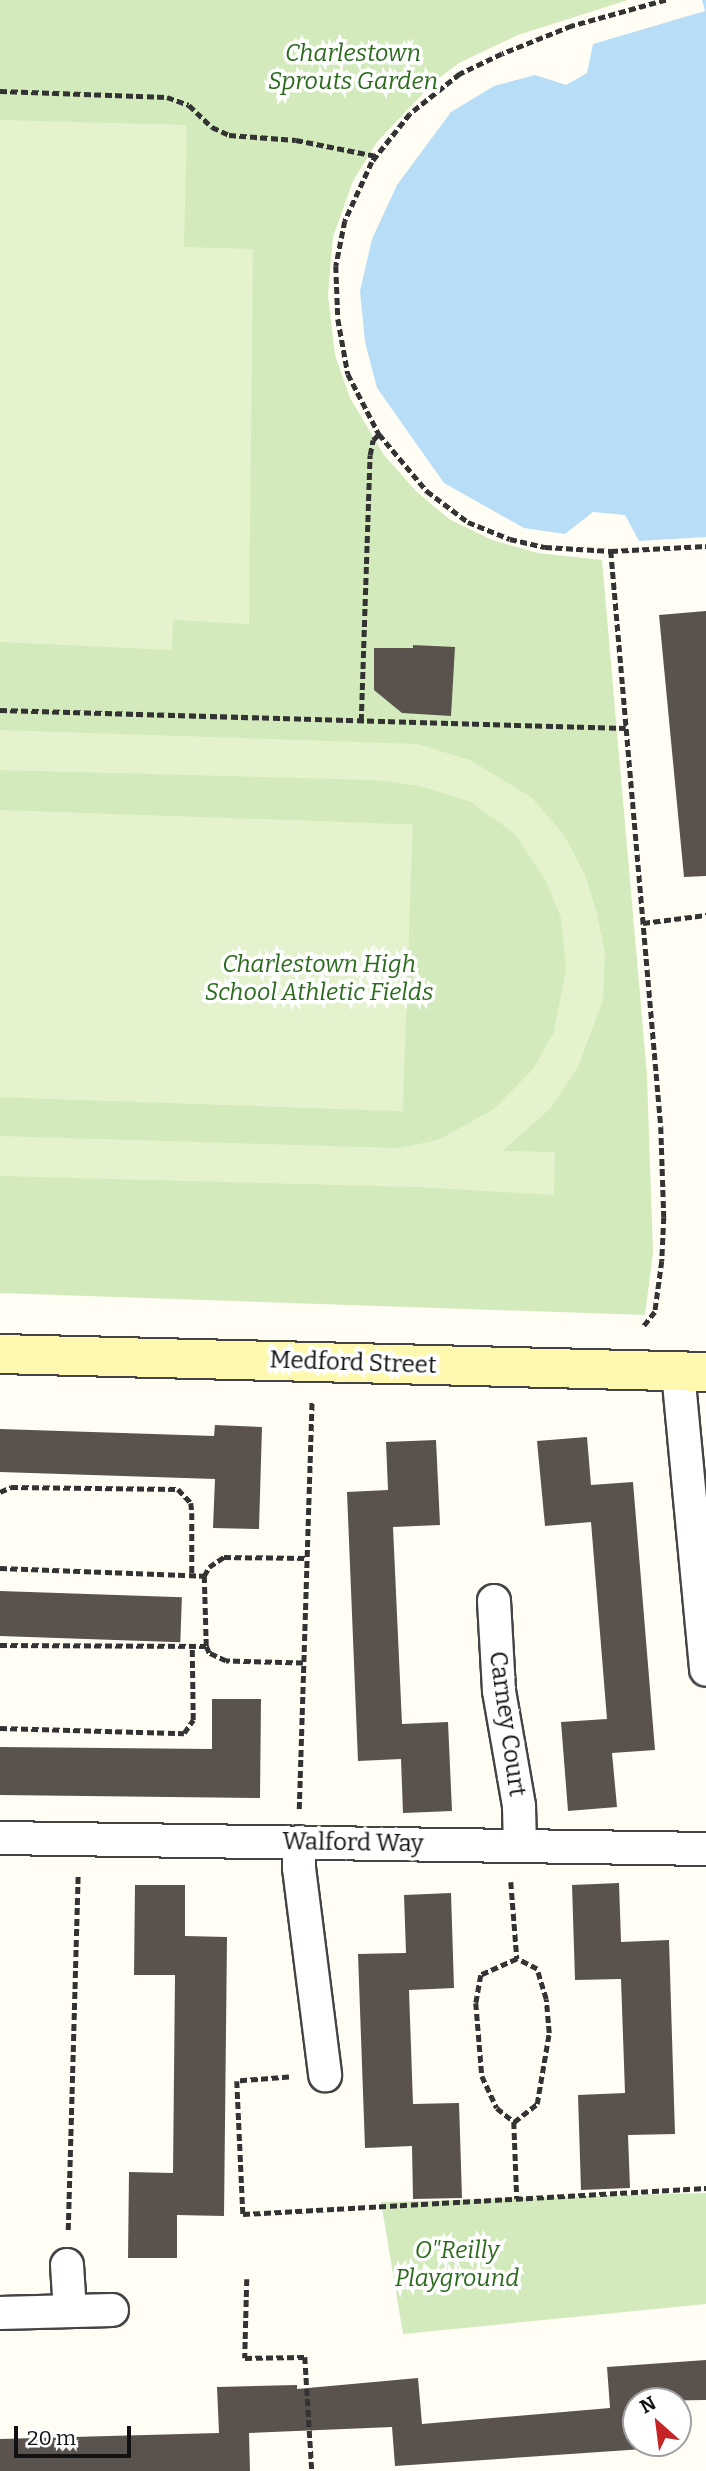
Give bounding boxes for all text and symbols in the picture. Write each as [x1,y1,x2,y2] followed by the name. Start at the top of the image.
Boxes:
[268,40,438,96] park label: Charlestown Sprouts Garden
[205,951,433,1007] park label: Charlestown High School Athletic Fields
[269,1346,437,1380] street label: Medford Street
[483,1649,531,1799] street label: Carney Court
[282,1827,424,1859] street label: Walford Way
[395,2237,519,2293] park label: O"Reilly Playground
[622,2387,692,2457] north arrow
[636,2391,660,2418] text: N
[18,2412,135,2456] scale bar
[27,2425,76,2451] text: 20 m

